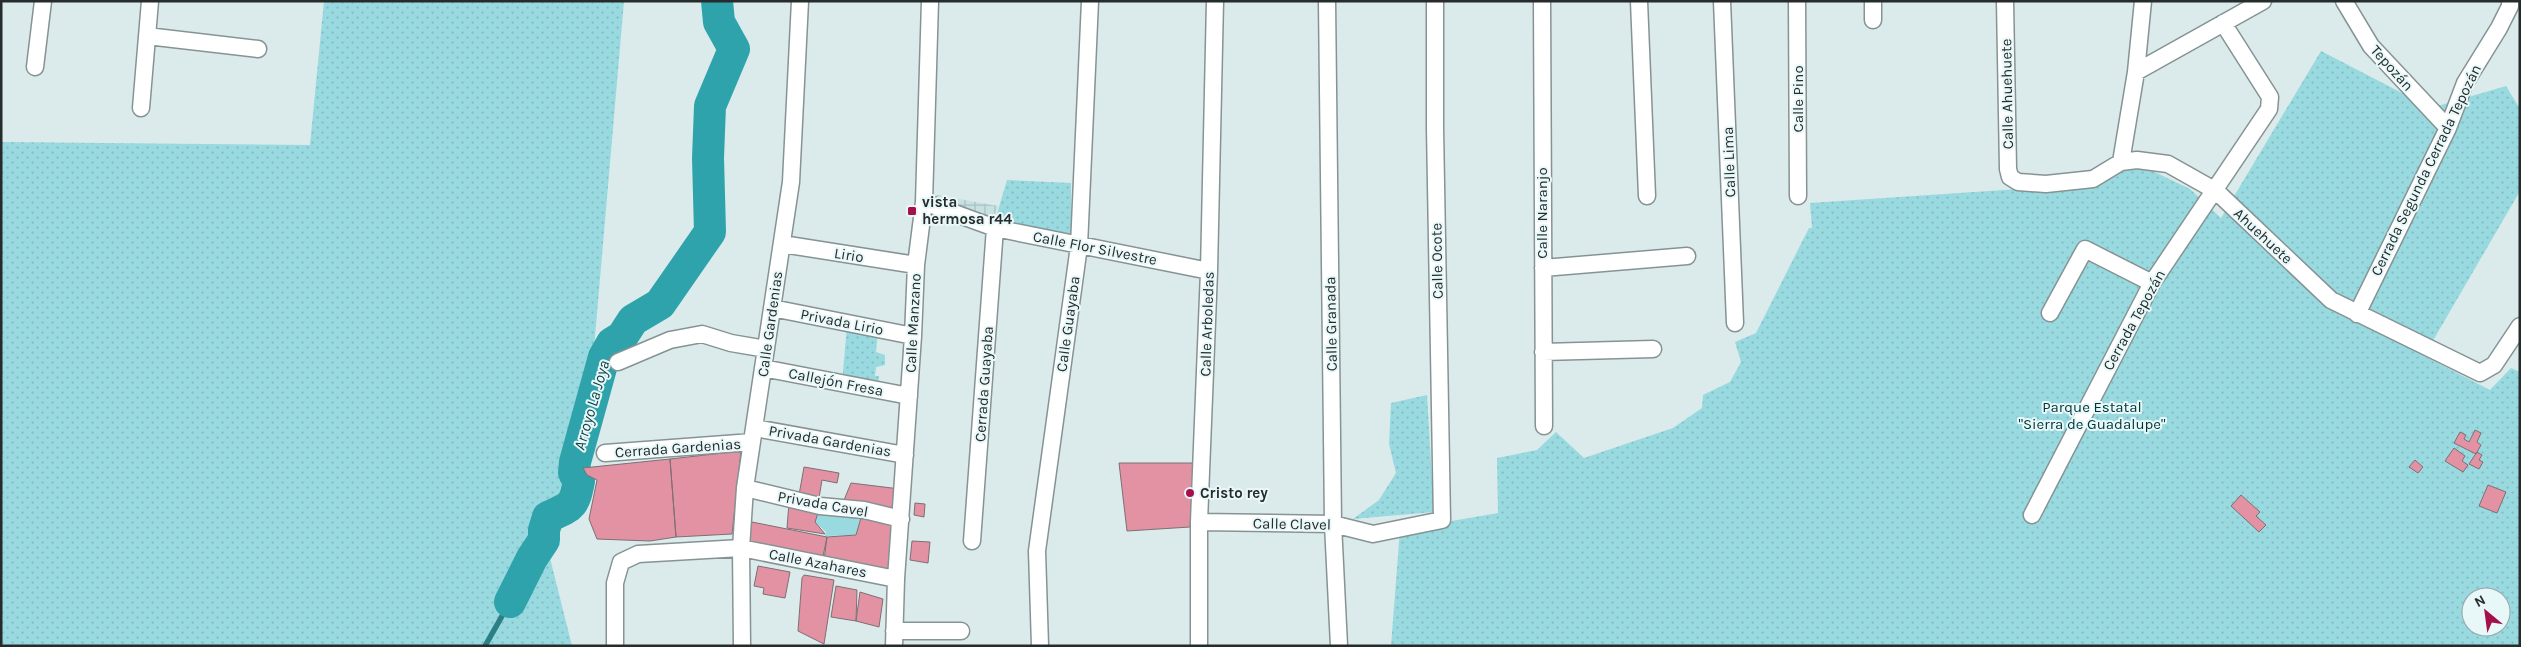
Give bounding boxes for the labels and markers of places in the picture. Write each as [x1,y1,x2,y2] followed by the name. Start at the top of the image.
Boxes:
[922,193,1012,228] place label: vista hermosa r44
[906,205,918,217] marker: vista hermosa r44
[1200,484,1268,502] place label: Cristo rey
[1184,487,1196,499] marker: Cristo rey

